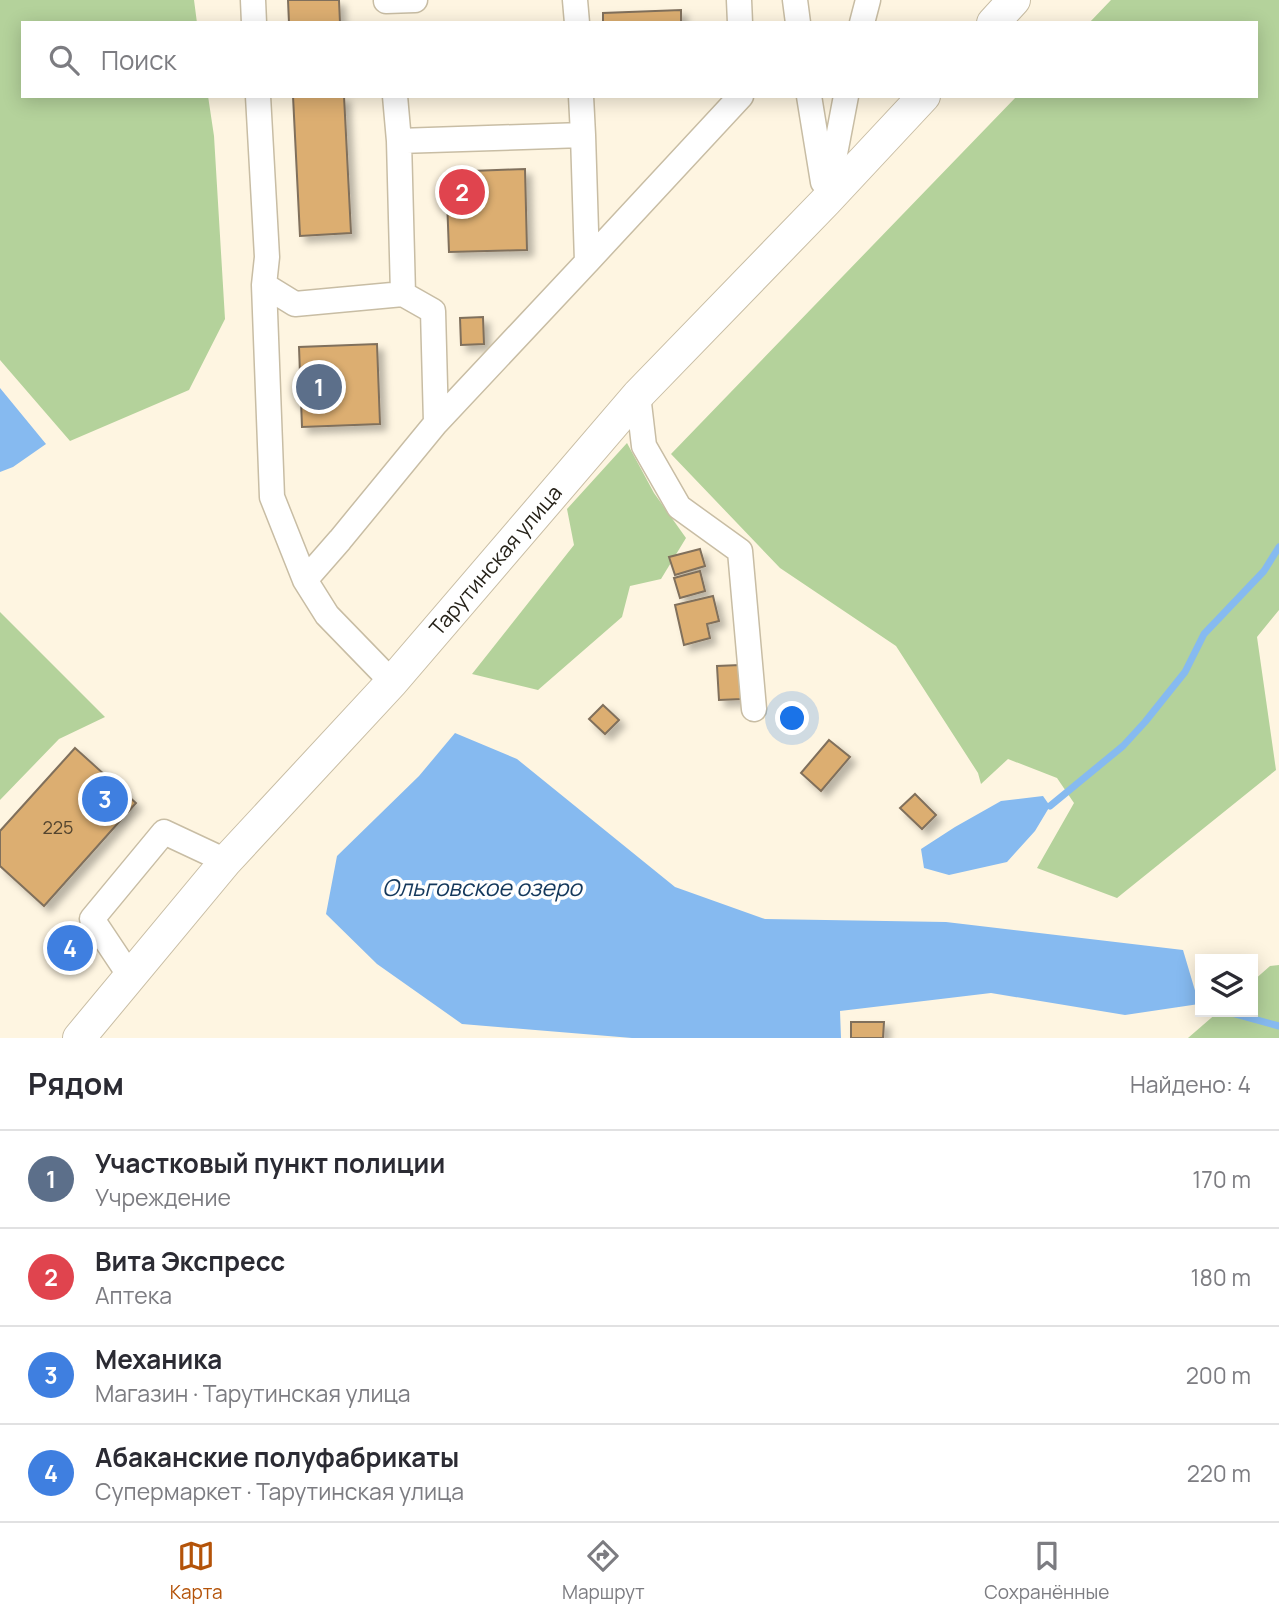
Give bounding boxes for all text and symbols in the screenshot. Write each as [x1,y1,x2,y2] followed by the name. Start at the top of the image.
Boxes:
[21,21,1258,98] search box
[45,41,83,79] icon: search
[101,42,176,78] text: Поиск
[439,166,485,218] pin: 2
[296,361,342,413] pin: 1
[423,479,568,641] street label: Тарутинская улица
[775,701,809,735] your location
[82,773,128,825] pin: 3
[43,815,73,839] house number: 225
[382,871,583,903] water label: Ольговское озеро
[47,922,93,974] pin: 4
[1195,954,1258,1017] map controls
[1195,954,1258,1017] button: layers
[28,1063,124,1104] text: Рядом
[1130,1068,1251,1100] text: Найдено: 4
[95,1145,445,1181] text: Участковый пункт полиции
[46,1163,56,1195] text: 1
[1192,1163,1251,1195] text: 170 m
[95,1181,231,1213] text: Учреждение
[95,1243,285,1279] text: Вита Экспресс
[44,1261,58,1293] text: 2
[1191,1261,1251,1293] text: 180 m
[95,1279,172,1311] text: Аптека
[95,1341,222,1377] text: Механика
[44,1359,58,1391] text: 3
[1186,1359,1251,1391] text: 200 m
[95,1377,411,1409] text: Магазин · Тарутинская улица
[95,1439,459,1475] text: Абаканские полуфабрикаты
[44,1457,58,1489] text: 4
[1187,1457,1251,1489] text: 220 m
[95,1475,464,1507] text: Супермаркет · Тарутинская улица
[170,1537,223,1605] tab: Карта
[562,1537,645,1605] tab: Маршрут
[984,1537,1109,1605] tab: Сохранённые

